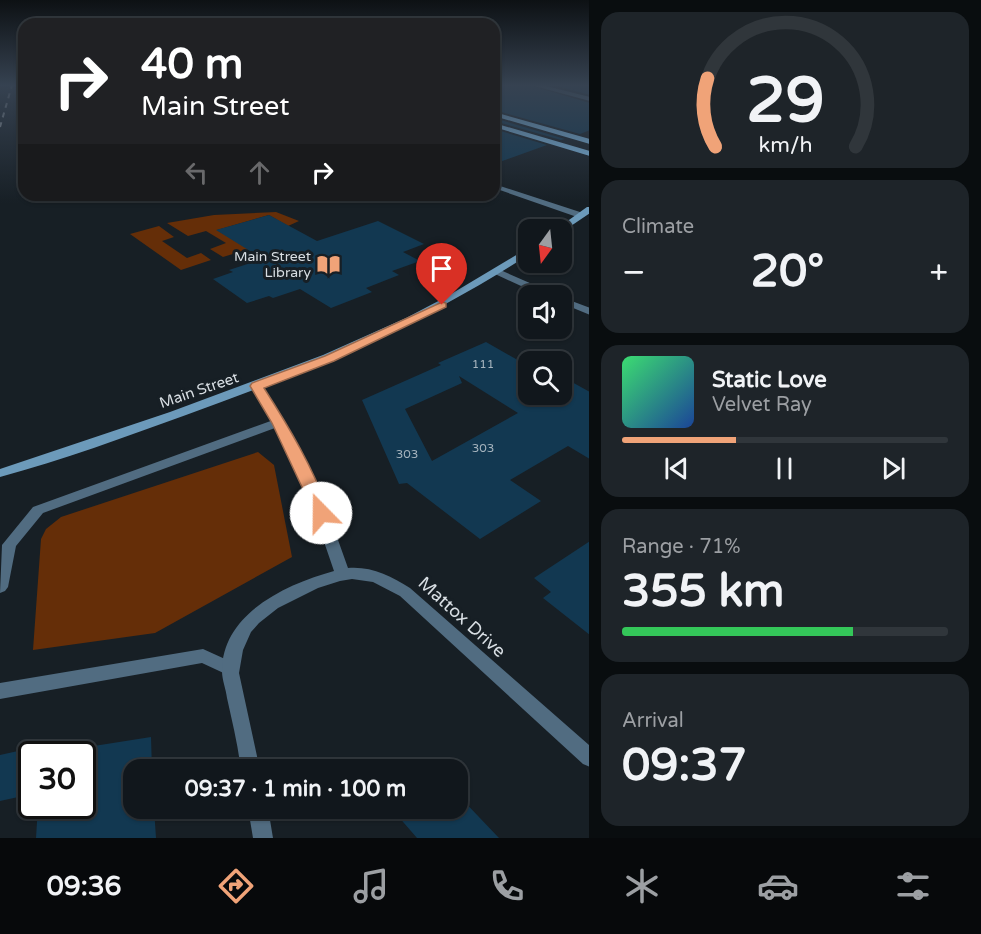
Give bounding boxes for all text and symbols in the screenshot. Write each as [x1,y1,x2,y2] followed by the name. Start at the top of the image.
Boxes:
[141,39,243,90] text: 40 m
[42,42,120,120] icon: right
[746,64,824,139] text: 29
[141,90,290,123] text: Main Street
[758,132,812,158] text: km/h
[180,156,213,189] icon: left
[243,156,276,189] icon: ahead
[306,156,339,189] icon: right
[622,215,694,239] text: Climate
[518,219,572,273] north arrow
[518,219,572,405] map controls
[416,243,467,305] pin
[751,245,824,299] text: 20°
[234,248,312,281] place label: Main Street Library
[316,251,342,277] library icon: Main Street Library
[425,252,458,285] icon: arrive
[622,253,646,292] text: −
[929,253,948,292] text: +
[518,285,572,339] button: sound
[518,351,572,405] button: search
[472,357,494,371] house number: 111
[712,367,827,393] text: Static Love
[157,368,241,412] street label: Main Street
[712,393,812,417] text: Velvet Ray
[472,441,494,455] house number: 303
[396,447,418,461] house number: 303
[660,452,693,485] icon: previous
[768,452,801,485] icon: pause
[877,452,910,485] icon: next
[289,481,353,545] position arrow
[622,535,741,559] text: Range · 71%
[622,565,784,619] text: 355 km
[414,572,510,662] street label: Mattox Drive
[622,709,684,733] text: Arrival
[622,739,747,793] text: 09:37
[18,741,96,819] speed limit sign: 30
[185,776,406,802] text: 09:37 · 1 min · 100 m
[215,865,257,907] icon: directions
[350,865,392,907] icon: music
[486,865,528,907] icon: phone
[621,865,663,907] icon: climate
[757,865,799,907] icon: car
[892,865,934,907] icon: filters
[47,870,122,903] text: 09:36

